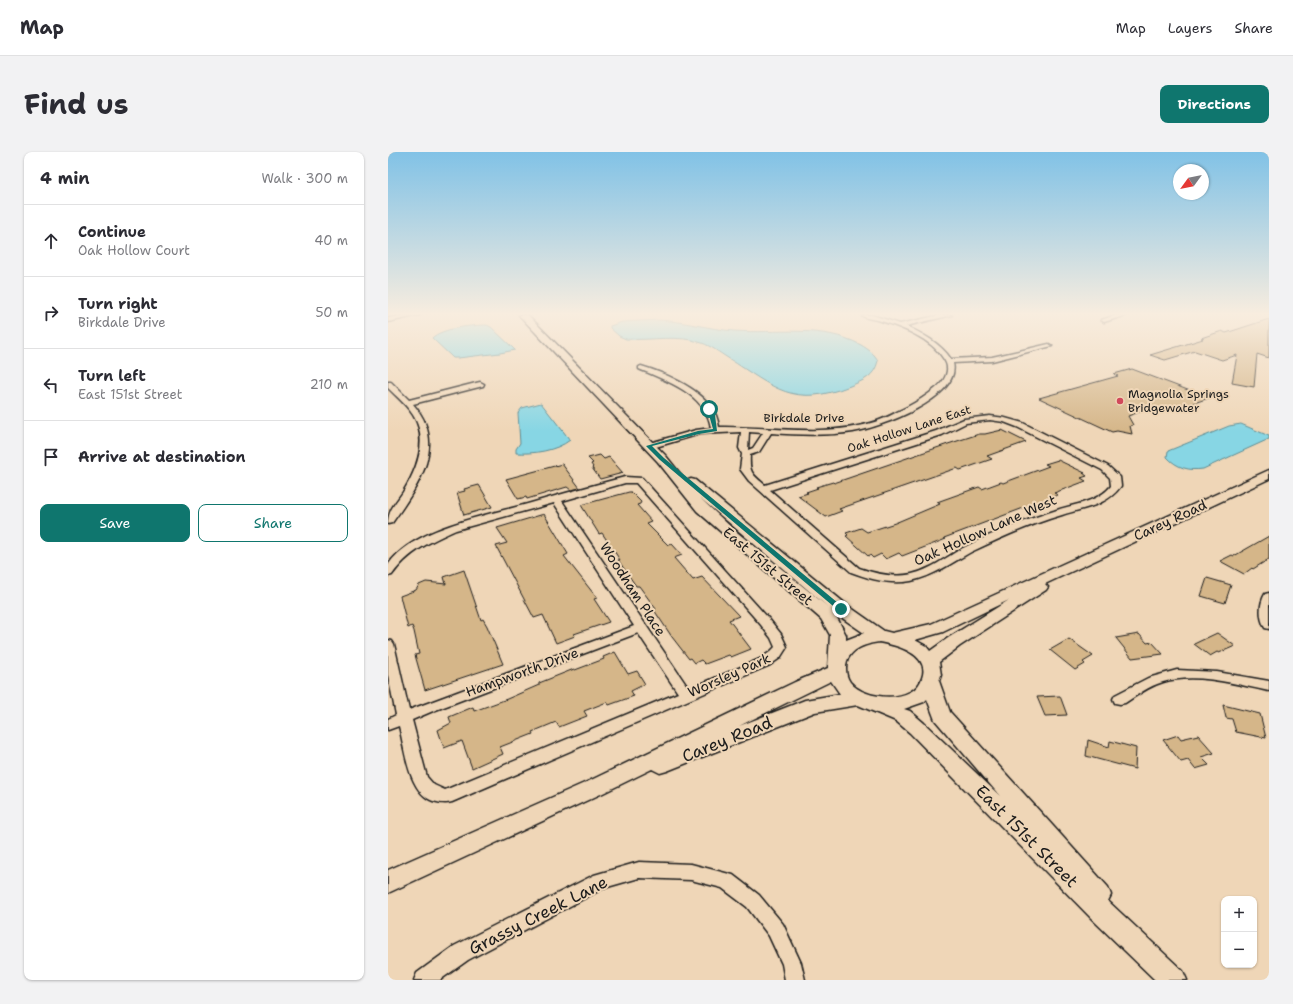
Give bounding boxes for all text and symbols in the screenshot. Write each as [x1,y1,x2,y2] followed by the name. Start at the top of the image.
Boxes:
[20,15,64,40] text: Map
[1116,19,1146,37] text: Map
[1168,19,1212,37] text: Layers
[1234,19,1273,37] text: Share
[24,85,129,123] text: Find us
[1160,85,1269,123] button: Directions
[1173,164,1209,200] north arrow
[40,167,90,189] text: 4 min
[261,170,348,187] text: Walk · 300 m
[78,222,146,242] text: Continue
[40,230,62,252] icon: ahead
[314,232,348,249] text: 40 m
[78,242,190,259] text: Oak Hollow Court
[78,294,158,314] text: Turn right
[40,302,62,324] icon: right
[315,304,348,321] text: 50 m
[78,314,166,331] text: Birkdale Drive
[78,366,146,386] text: Turn left
[40,374,62,396] icon: left
[310,376,348,393] text: 210 m
[78,386,182,403] text: East 151st Street
[1128,386,1229,416] place label: Magnolia Springs Bridgewater
[1115,396,1125,406] marker: Magnolia Springs Bridgewater
[700,400,718,418] route start
[845,401,973,457] street label: Oak Hollow Lane East
[764,410,845,426] street label: Birkdale Drive
[40,446,62,468] icon: arrive
[78,447,246,467] text: Arrive at destination
[911,490,1059,570] street label: Oak Hollow Lane West
[1131,495,1209,545] street label: Carey Road
[40,504,190,542] button: Save
[198,504,348,542] button: Share
[719,523,817,609] street label: East 151st Street
[596,539,670,639] street label: Woodham Place
[832,600,850,618] route end
[463,643,581,701] street label: Hampworth Drive
[685,649,773,701] street label: Worsley Park
[679,711,776,767] street label: Carey Road
[971,780,1083,892] street label: East 151st Street
[465,870,611,960] street label: Grassy Creek Lane
[1221,896,1257,968] map controls
[1221,896,1257,932] button: +
[1221,932,1257,968] button: −

